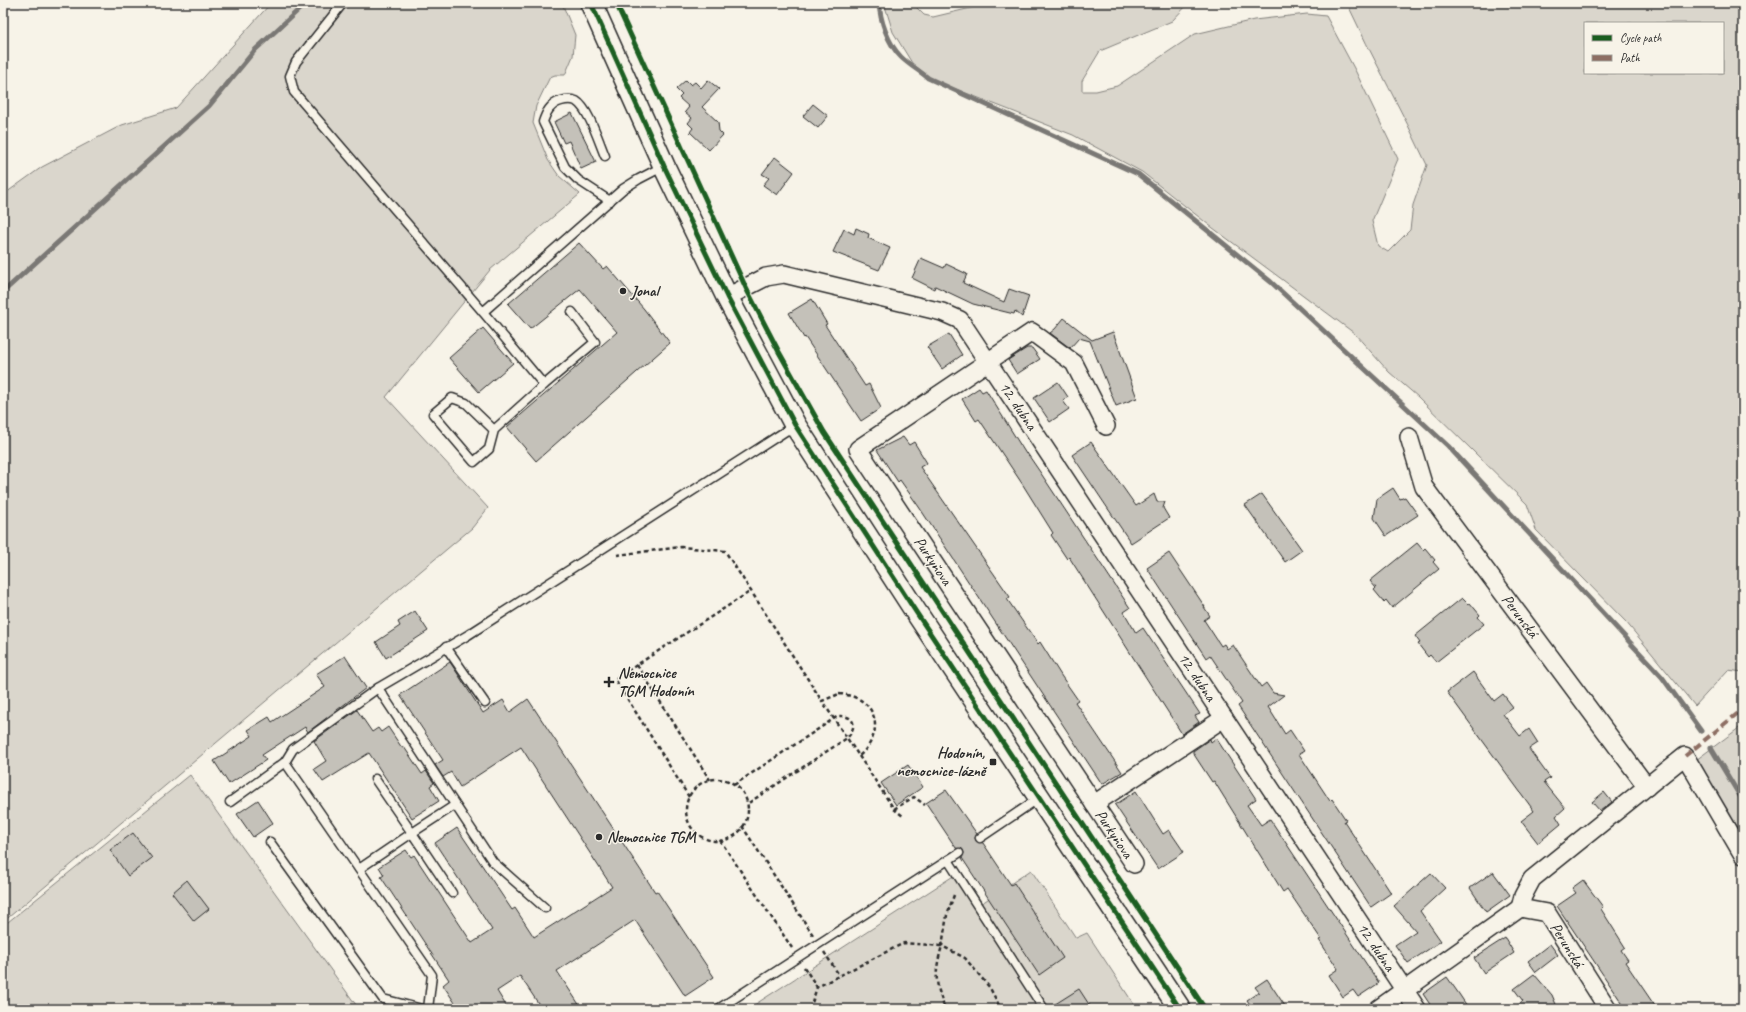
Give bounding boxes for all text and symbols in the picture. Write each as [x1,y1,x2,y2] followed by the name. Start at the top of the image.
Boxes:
[1584,22,1724,74] legend
[1620,30,1662,46] text: Cycle path
[1620,50,1640,66] text: Path
[630,281,662,301] place label: Jonal
[618,286,628,296] marker: Jonal
[995,378,1042,435] street label: 12. dubna
[909,533,957,591] street label: Purkyňova
[1497,590,1544,643] street label: Perunská
[1174,649,1221,706] street label: 12. dubna
[618,663,695,701] place label: Nemocnice TGM Hodonín
[603,676,615,688] marker: Nemocnice TGM Hodonín
[896,743,988,781] place label: Hodonín, nemocnice-lázně
[988,757,998,767] marker: Hodonín, nemocnice-lázně
[1090,806,1138,864] street label: Purkyňova
[607,827,697,847] place label: Nemocnice TGM
[594,832,604,842] marker: Nemocnice TGM
[1353,919,1400,976] street label: 12. dubna
[1545,919,1590,973] street label: Perunská

